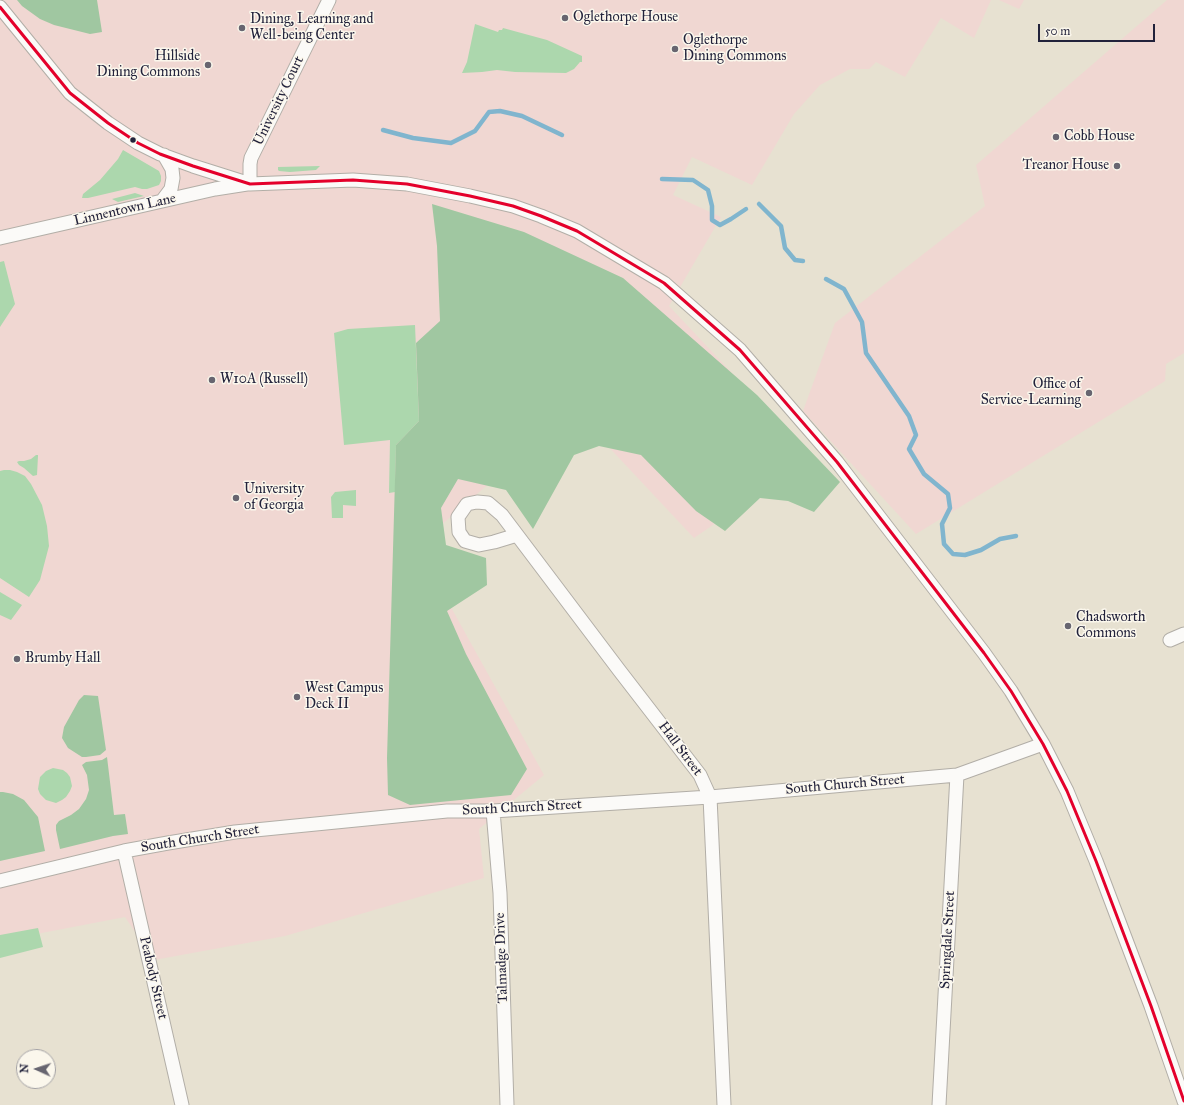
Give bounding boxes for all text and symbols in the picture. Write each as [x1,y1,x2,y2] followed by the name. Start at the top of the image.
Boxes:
[573,10,678,26] place label: Oglethorpe House
[250,12,373,44] place label: Dining, Learning and Well-being Center
[560,13,570,23] marker: Oglethorpe House
[1040,16,1157,42] scale bar
[237,23,247,33] marker: Dining, Learning and Well-being Center
[1045,24,1070,38] text: 50 m
[683,33,786,66] place label: Oglethorpe Dining Commons
[670,44,680,54] marker: Oglethorpe Dining Commons
[97,49,200,82] place label: Hillside Dining Commons
[250,54,308,148] street label: University Court
[203,60,213,70] marker: Hillside Dining Commons
[1064,129,1135,145] place label: Cobb House
[1051,132,1061,142] marker: Cobb House
[128,135,138,145] unlabelled marker
[1022,158,1109,174] place label: Treanor House
[1112,161,1122,171] marker: Treanor House
[72,190,178,230] street label: Linnentown Lane
[220,372,308,388] place label: W10A (Russell)
[207,375,217,385] marker: W10A (Russell)
[981,377,1081,410] place label: Office of Service-Learning
[1084,388,1094,398] marker: Office of Service-Learning
[244,482,304,514] place label: University of Georgia
[231,493,241,503] marker: University of Georgia
[1076,610,1146,642] place label: Chadsworth Commons
[1063,621,1073,631] marker: Chadsworth Commons
[25,651,100,667] place label: Brumby Hall
[12,654,22,664] marker: Brumby Hall
[305,681,383,714] place label: West Campus Deck II
[292,692,302,702] marker: West Campus Deck II
[654,719,706,779] street label: Hall Street
[785,771,905,799] street label: South Church Street
[462,796,582,820] street label: South Church Street
[140,821,260,857] street label: South Church Street
[937,890,959,990] street label: Springdale Street
[492,912,512,1004] street label: Talmadge Drive
[135,935,171,1021] street label: Peabody Street
[16,1049,56,1089] north arrow
[18,1063,31,1073] text: N

